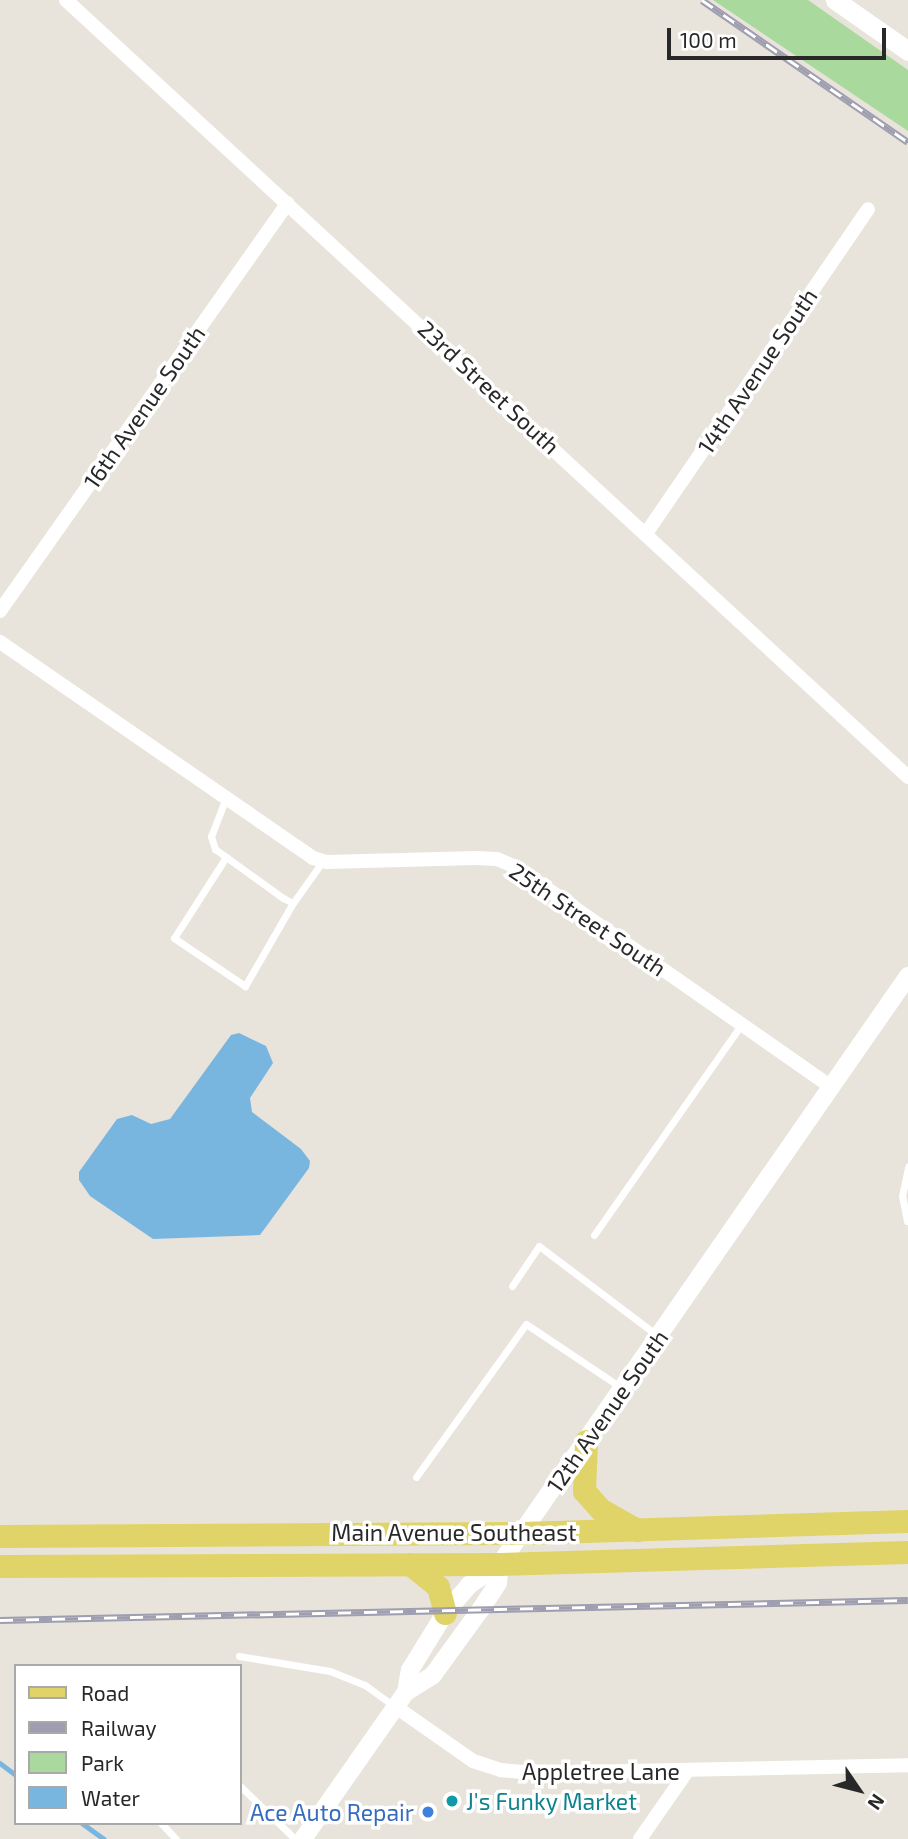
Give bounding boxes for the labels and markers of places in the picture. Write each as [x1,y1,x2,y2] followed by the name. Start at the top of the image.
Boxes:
[466,1787,637,1815] place label: J's Funky Market
[444,1793,460,1809] marker: J's Funky Market
[249,1798,414,1826] place label: Ace Auto Repair
[420,1804,436,1820] marker: Ace Auto Repair

